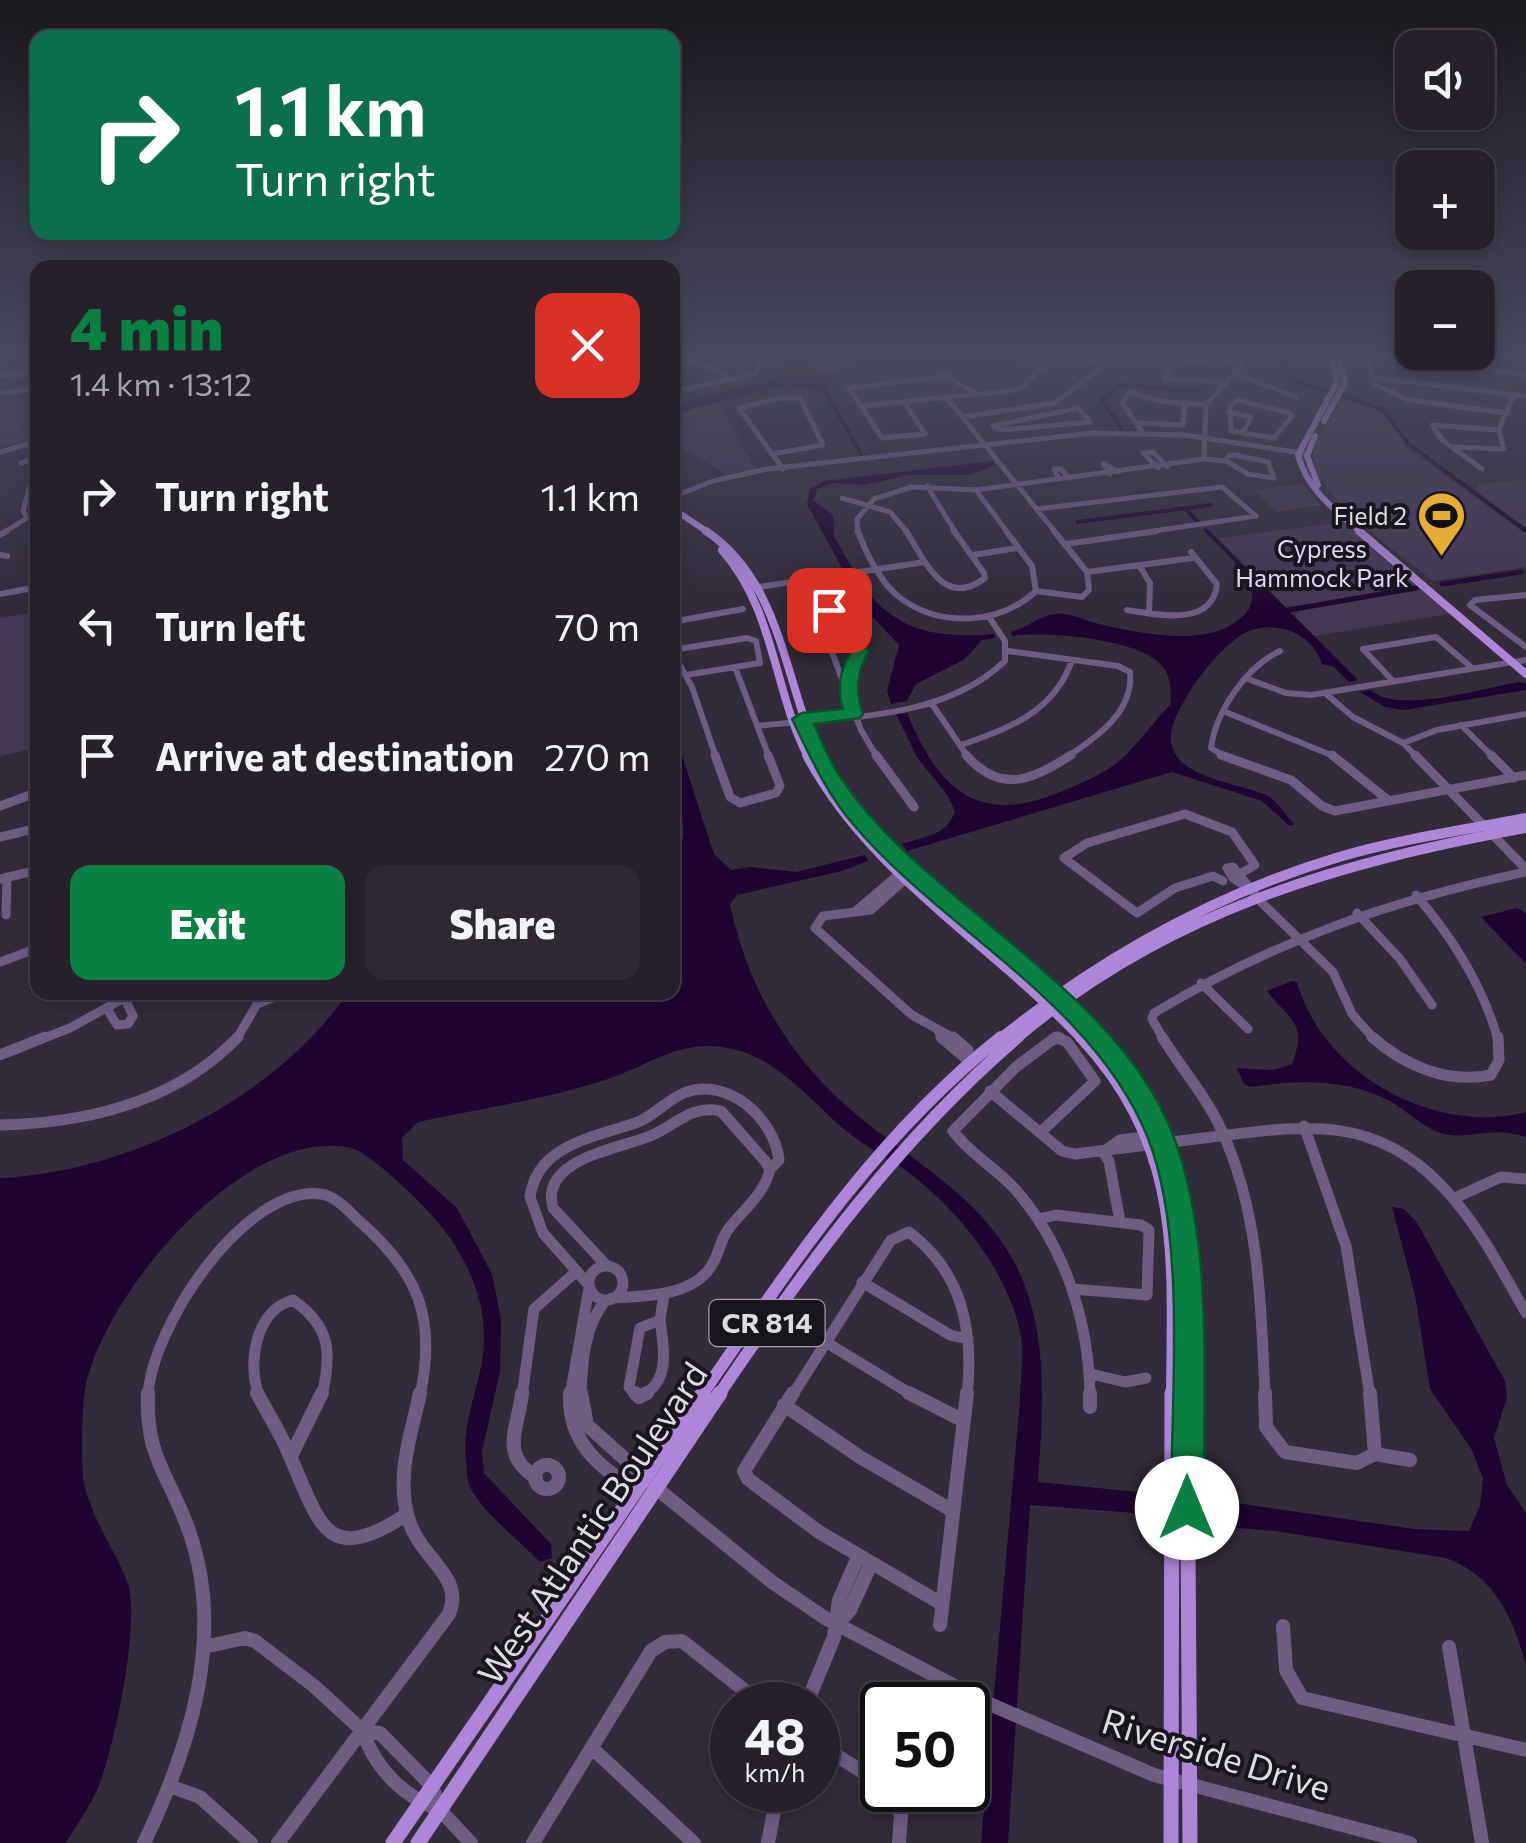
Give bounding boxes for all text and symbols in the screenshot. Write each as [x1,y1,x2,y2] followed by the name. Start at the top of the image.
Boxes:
[1395,30,1495,370] map controls
[1395,30,1495,130] button: sound
[235,65,426,150] text: 1.1 km
[70,70,200,200] icon: right
[235,150,436,205] text: Turn right
[1395,150,1495,250] button: +
[1395,270,1495,370] button: −
[70,289,223,362] text: 4 min
[535,293,640,398] button: close
[70,363,252,403] text: 1.4 km · 13:12
[70,468,125,523] icon: right
[155,472,329,519] text: Turn right
[540,472,640,519] text: 1.1 km
[1416,490,1468,558] sports icon: Field 2
[1334,500,1407,530] place label: Field 2
[1235,533,1409,592] park label: Cypress Hammock Park
[787,568,872,653] pin
[802,583,857,638] icon: arrive
[70,598,125,653] icon: left
[155,602,306,649] text: Turn left
[555,602,640,649] text: 70 m
[70,728,125,783] icon: arrive
[155,732,514,779] text: Arrive at destination
[544,732,651,779] text: 270 m
[70,865,345,980] button: Exit
[365,865,640,980] button: Share
[710,1300,824,1346] road number: CR 814
[467,1353,715,1692] street label: West Atlantic Boulevard
[1135,1456,1239,1560] position arrow
[860,1682,990,1812] speed limit sign: 50
[1097,1697,1336,1808] street label: Riverside Drive
[744,1704,806,1765] text: 48
[745,1757,805,1787] text: km/h

